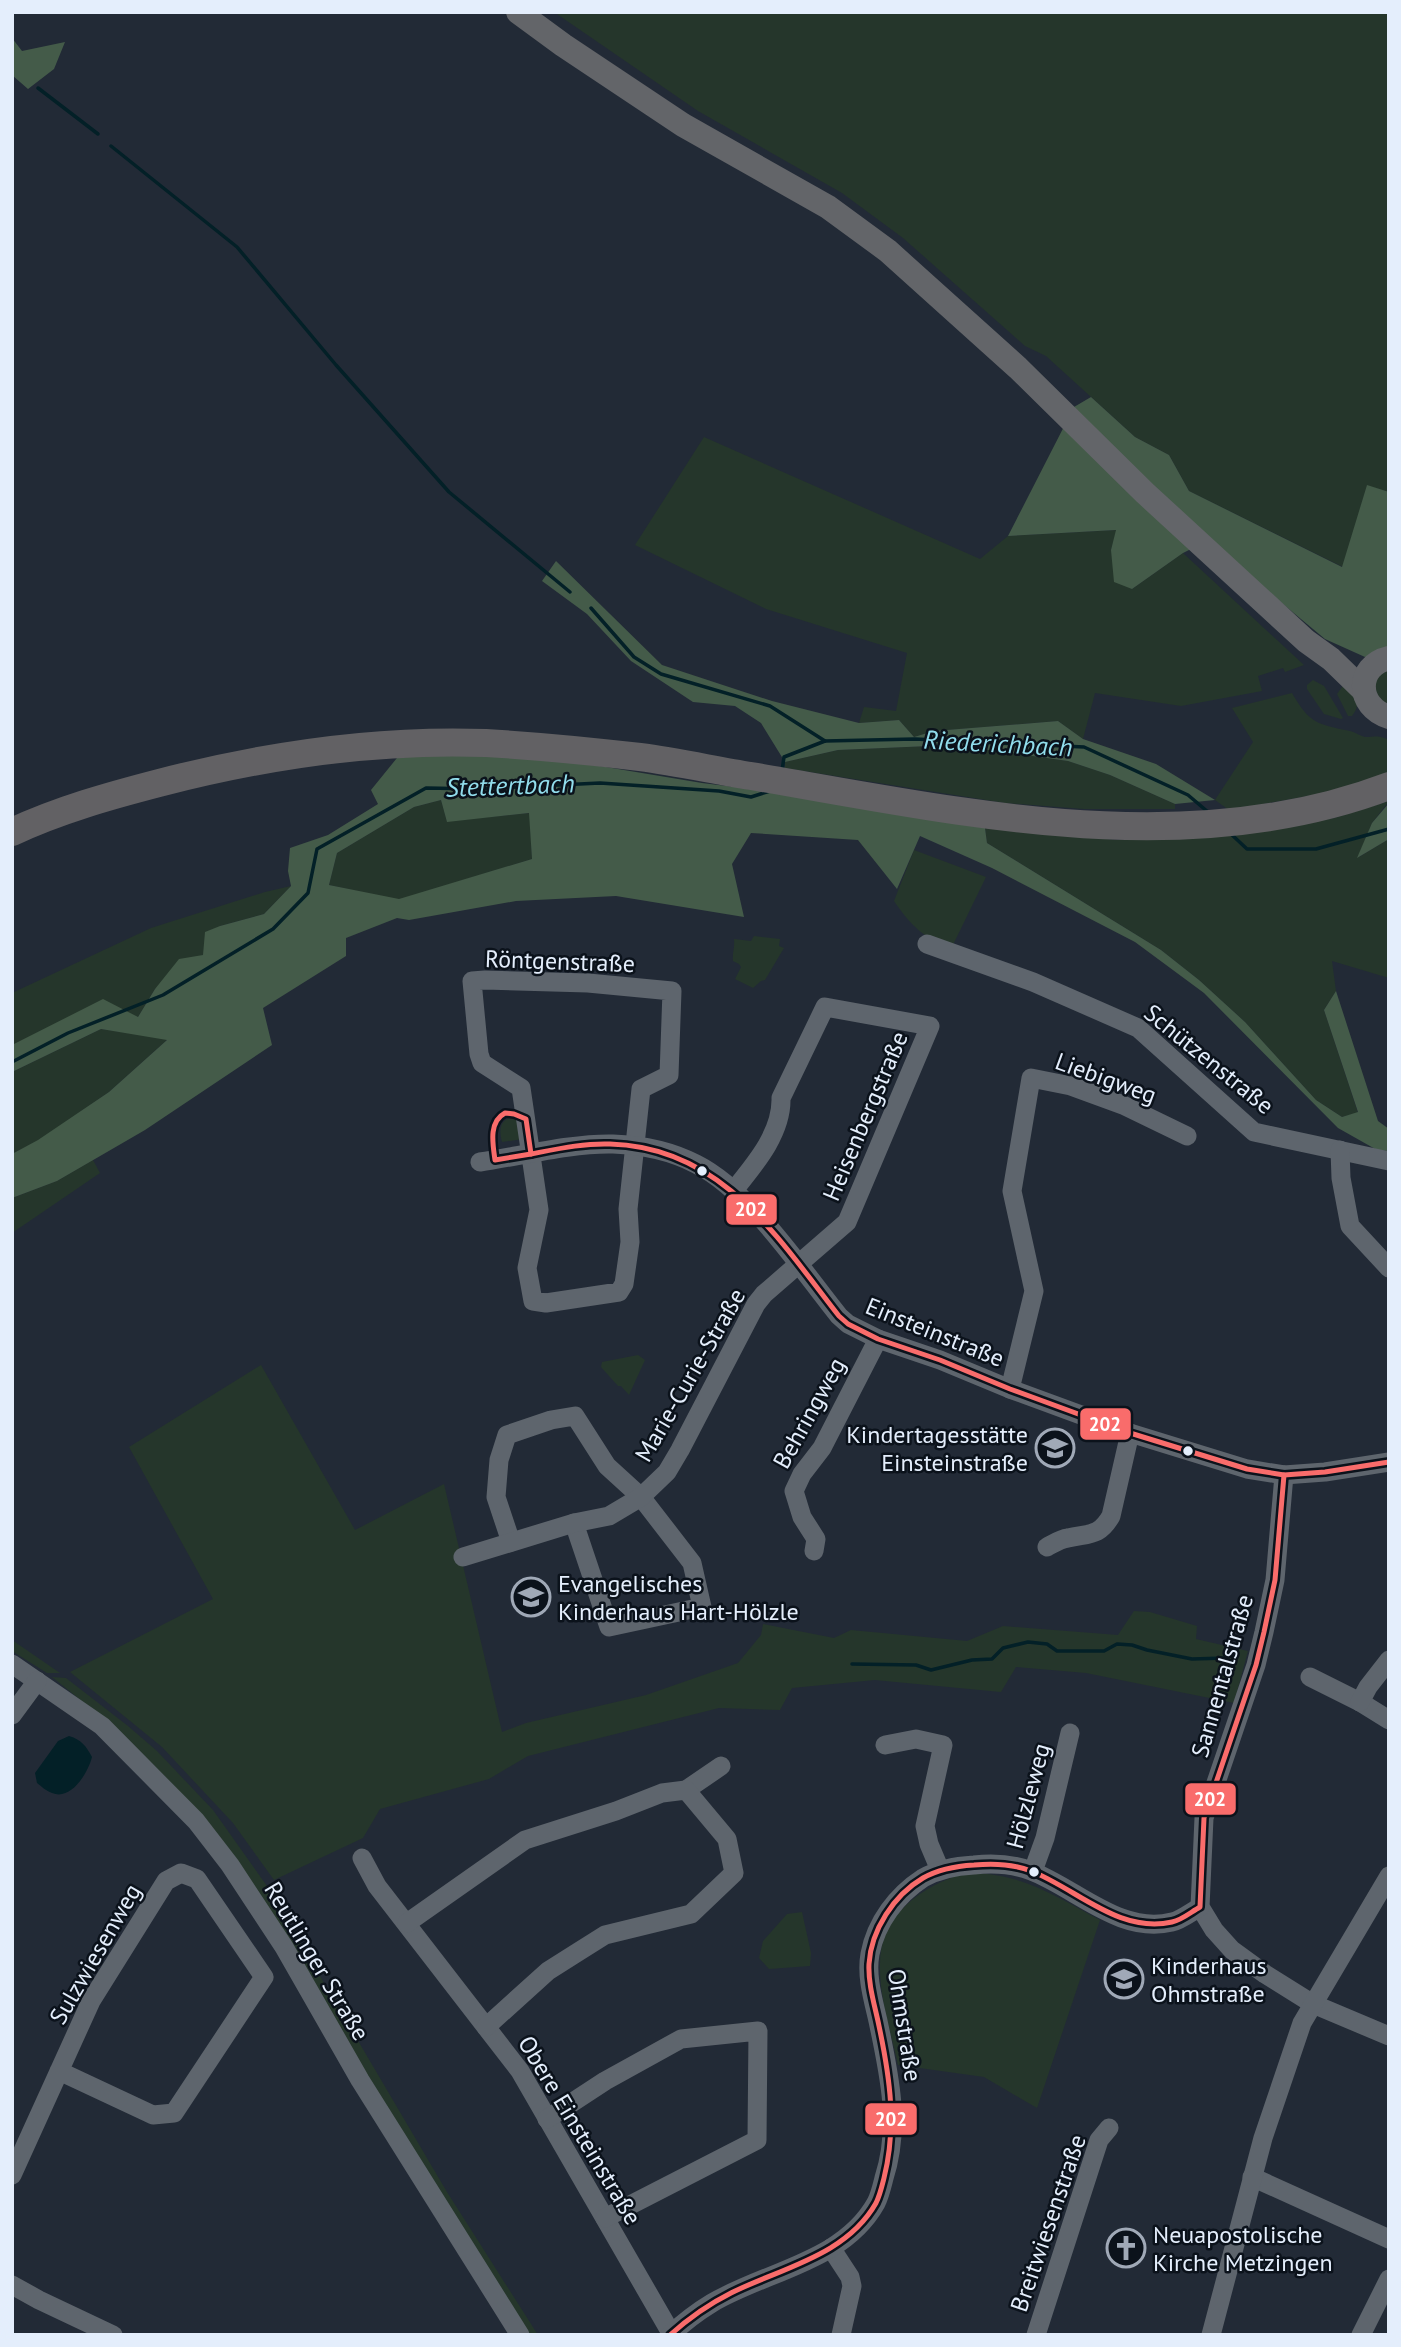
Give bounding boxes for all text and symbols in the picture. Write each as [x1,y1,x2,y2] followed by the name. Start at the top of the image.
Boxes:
[923,723,1073,763] water label: Riederichbach
[445,766,575,804] water label: Stettertbach
[485,943,635,979] street label: Röntgenstraße
[1138,997,1280,1121] street label: Schützenstraße
[815,1027,915,1205] street label: Heisenbergstraße
[1051,1045,1161,1111] street label: Liebigweg
[695,1164,709,1178] unlabelled marker
[725,1193,778,1226] line badge: 202
[735,1197,767,1221] text: 202
[628,1283,752,1467] street label: Marie-Curie-Straße
[861,1290,1009,1374] street label: Einsteinstraße
[766,1352,852,1474] street label: Behringweg
[1079,1407,1132,1441] line badge: 202
[1089,1412,1121,1436] text: 202
[846,1419,1028,1478] place label: Kindertagesstätte Einsteinstraße
[1034,1427,1076,1469] school or university icon: Kindertagesstätte Einsteinstraße
[1181,1444,1195,1458] unlabelled marker
[558,1568,799,1627] place label: Evangelisches Kinderhaus Hart-Hölzle
[510,1576,552,1618] school or university icon: Evangelisches Kinderhaus Hart-Hölzle
[1184,1591,1260,1761] street label: Sannentalstraße
[999,1740,1057,1852] street label: Hölzleweg
[1184,1782,1237,1816] line badge: 202
[1194,1787,1226,1811] text: 202
[1027,1865,1041,1879] unlabelled marker
[257,1876,377,2046] street label: Reutlinger Straße
[42,1878,148,2030] street label: Sulzwiesenweg
[1151,1950,1267,2009] place label: Kinderhaus Ohmstraße
[1103,1958,1145,2000] school or university icon: Kinderhaus Ohmstraße
[881,1966,929,2084] street label: Ohmstraße
[511,2030,649,2230] street label: Obere Einsteinstraße
[864,2102,918,2136] line badge: 202
[875,2107,907,2131] text: 202
[1003,2130,1093,2316] street label: Breitwiesenstraße
[1153,2219,1333,2278] place label: Neuapostolische Kirche Metzingen
[1105,2227,1147,2269] church icon: Neuapostolische Kirche Metzingen

